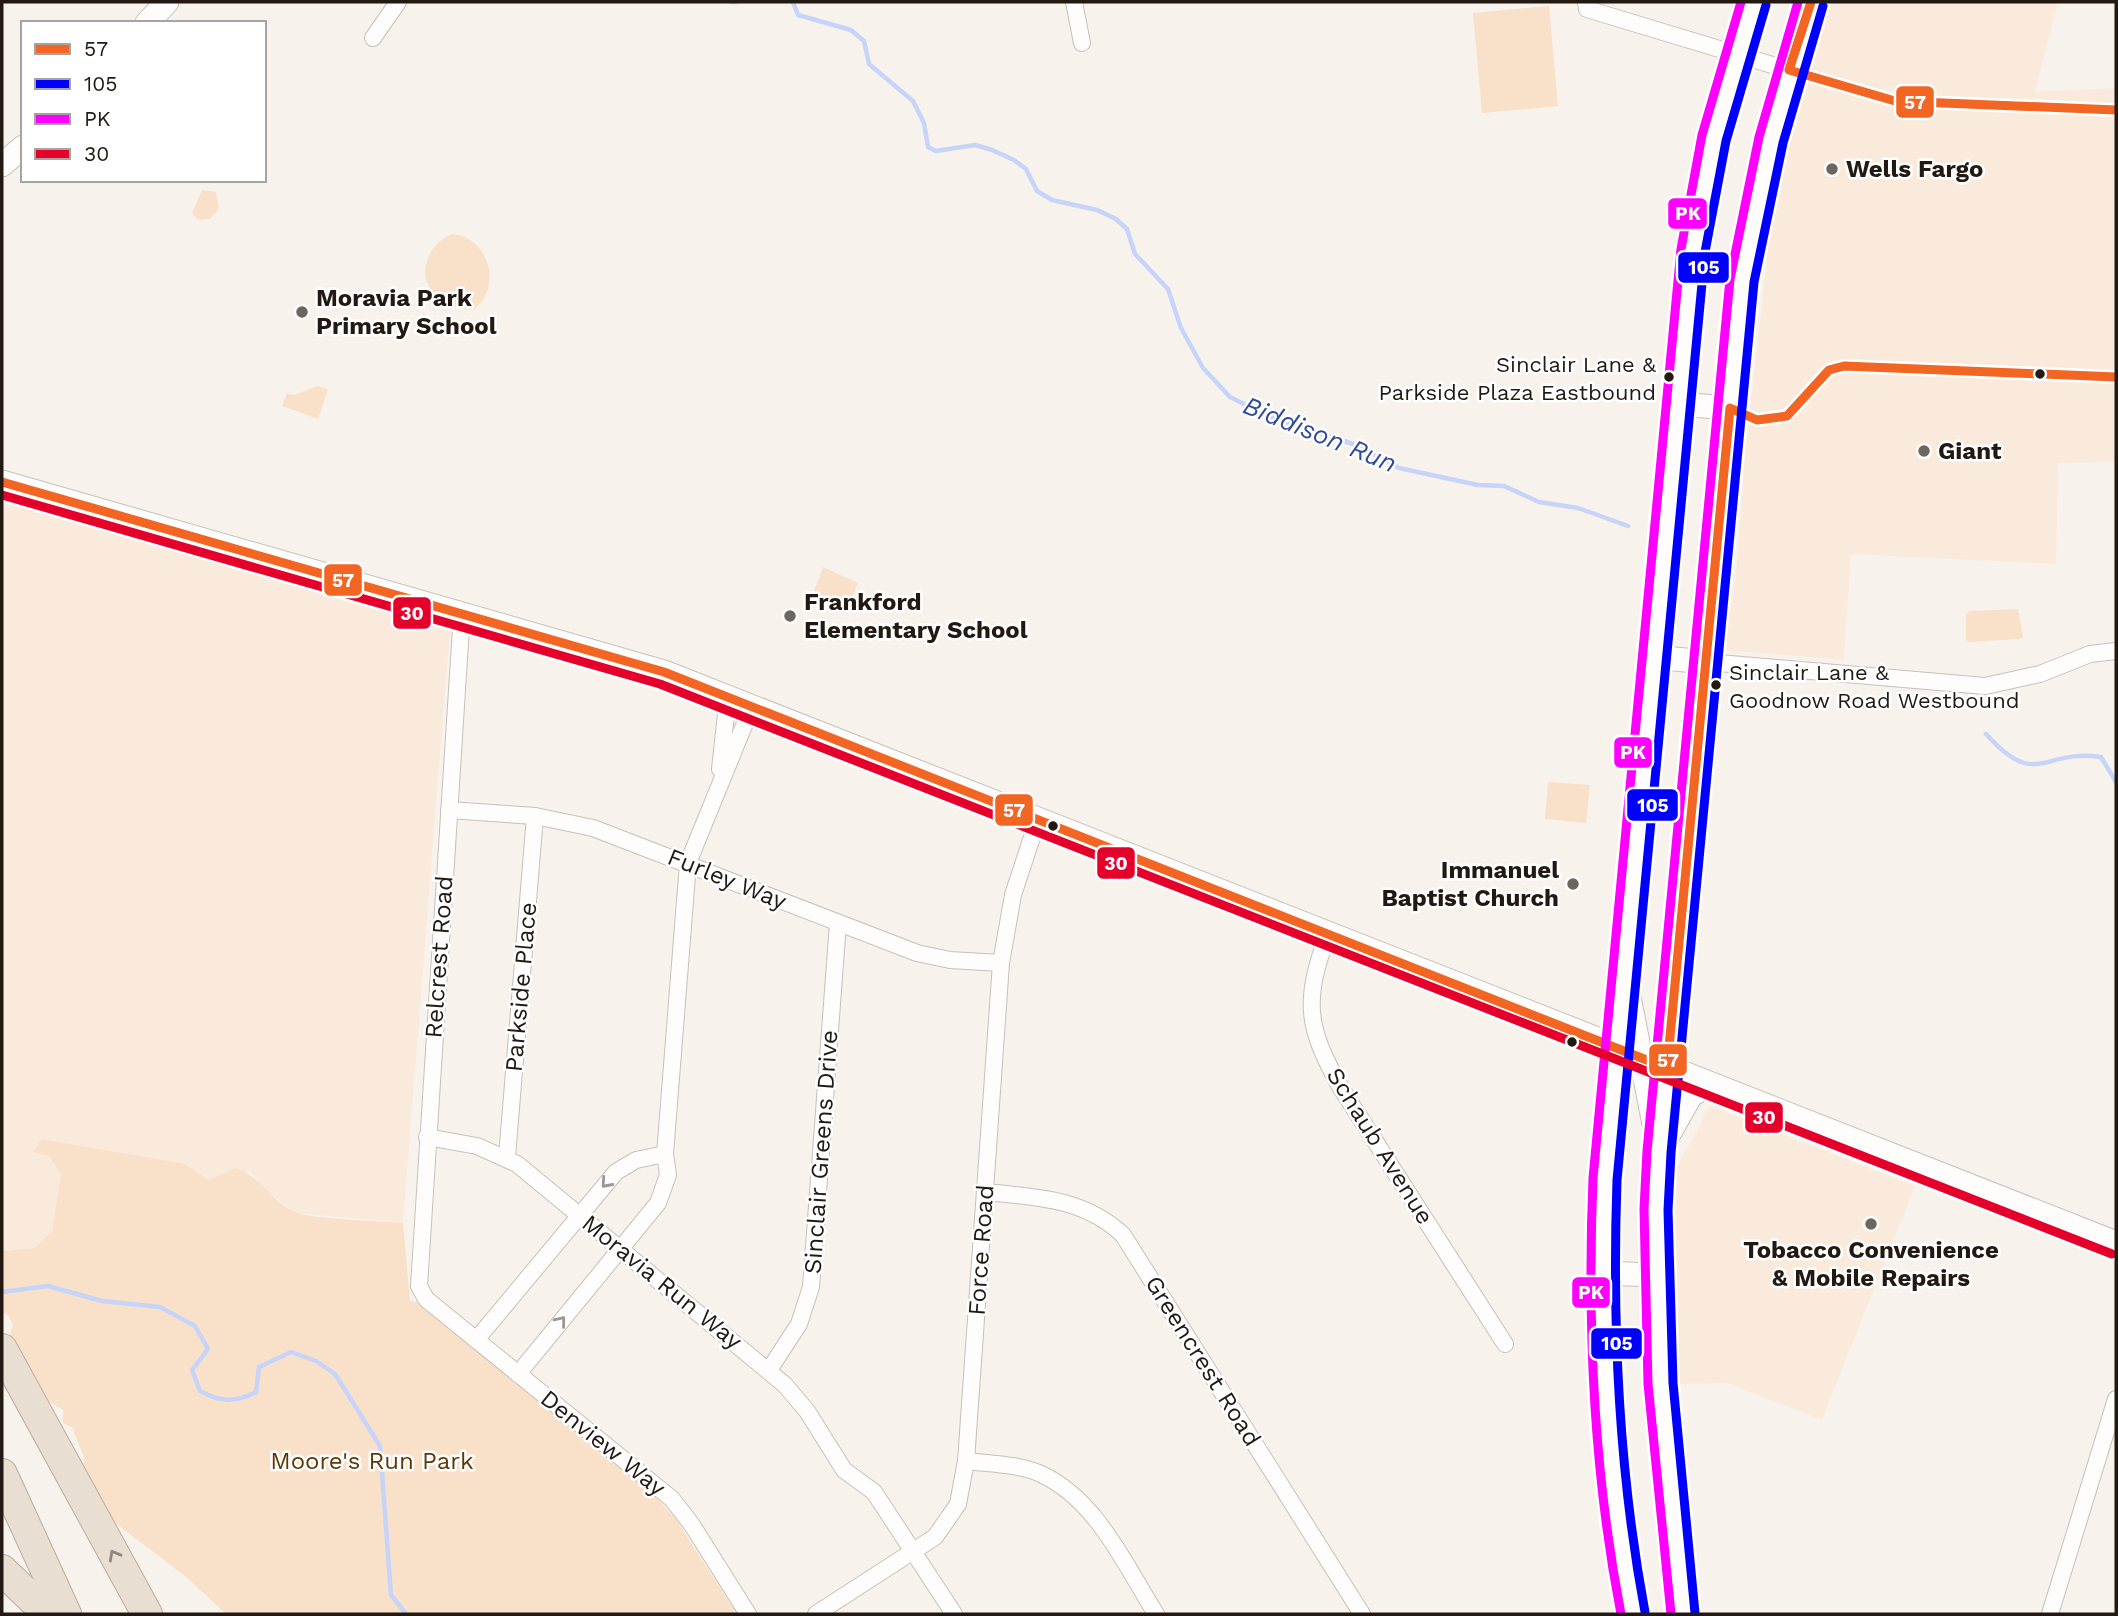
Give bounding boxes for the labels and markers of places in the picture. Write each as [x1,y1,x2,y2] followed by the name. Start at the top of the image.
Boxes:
[1846,155,1983,183] place label: Wells Fargo
[1824,161,1840,177] marker: Wells Fargo
[316,284,497,340] place label: Moravia Park Primary School
[294,304,310,320] marker: Moravia Park Primary School
[1378,352,1656,405] place label: Sinclair Lane & Parkside Plaza Eastbound
[2033,367,2047,381] unlabelled marker
[1662,370,1676,384] marker: Sinclair Lane & Parkside Plaza Eastbound
[1938,437,2002,465] place label: Giant
[1916,443,1932,459] marker: Giant
[804,588,1028,644] place label: Frankford Elementary School
[782,608,798,624] marker: Frankford Elementary School
[1729,660,2020,713] place label: Sinclair Lane & Goodnow Road Westbound
[1709,678,1723,692] marker: Sinclair Lane & Goodnow Road Westbound
[1046,819,1060,833] unlabelled marker
[1381,856,1559,912] place label: Immanuel Baptist Church
[1565,876,1581,892] marker: Immanuel Baptist Church
[1565,1035,1579,1049] unlabelled marker
[1863,1216,1879,1232] marker: Tobacco Convenience & Mobile Repairs
[1743,1236,1999,1292] place label: Tobacco Convenience & Mobile Repairs

